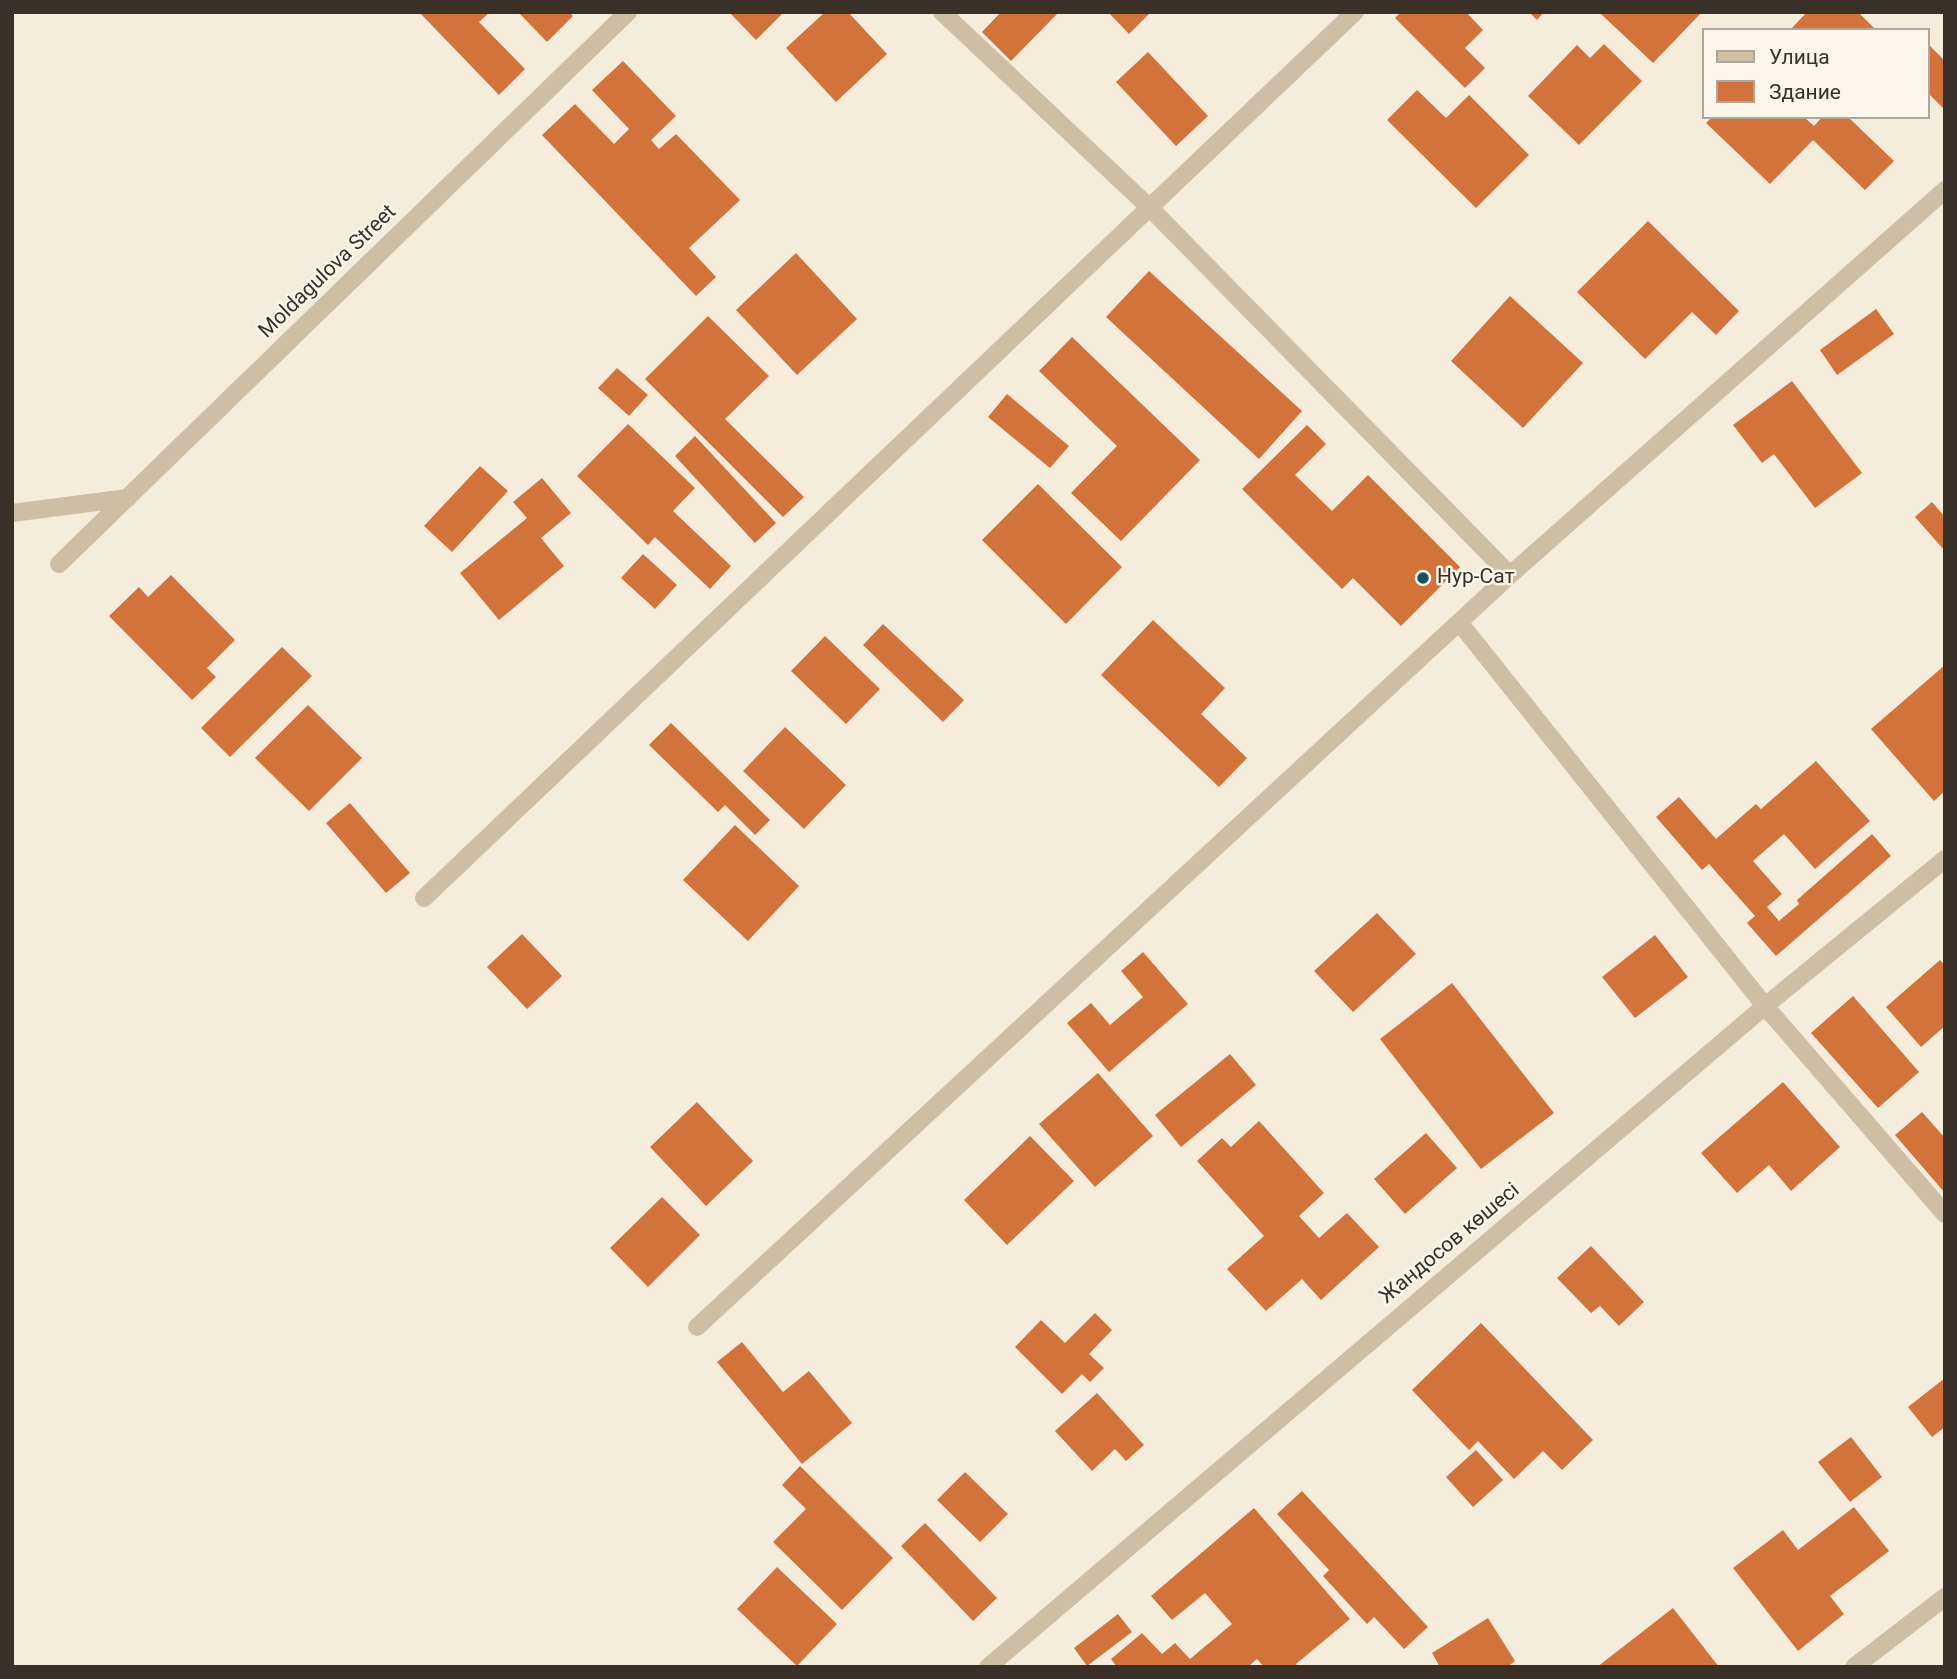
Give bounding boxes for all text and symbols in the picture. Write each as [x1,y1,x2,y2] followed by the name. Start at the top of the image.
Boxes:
[1702,28,1929,119] legend
[1769,45,1830,69] text: Улица
[1769,80,1841,104] text: Здание
[254,200,402,344] street label: Moldagulova Street
[1437,565,1515,591] place label: Нур-Сат
[1415,570,1431,586] marker: Нур-Сат
[1375,1178,1525,1310] street label: Жандосов көшесі

